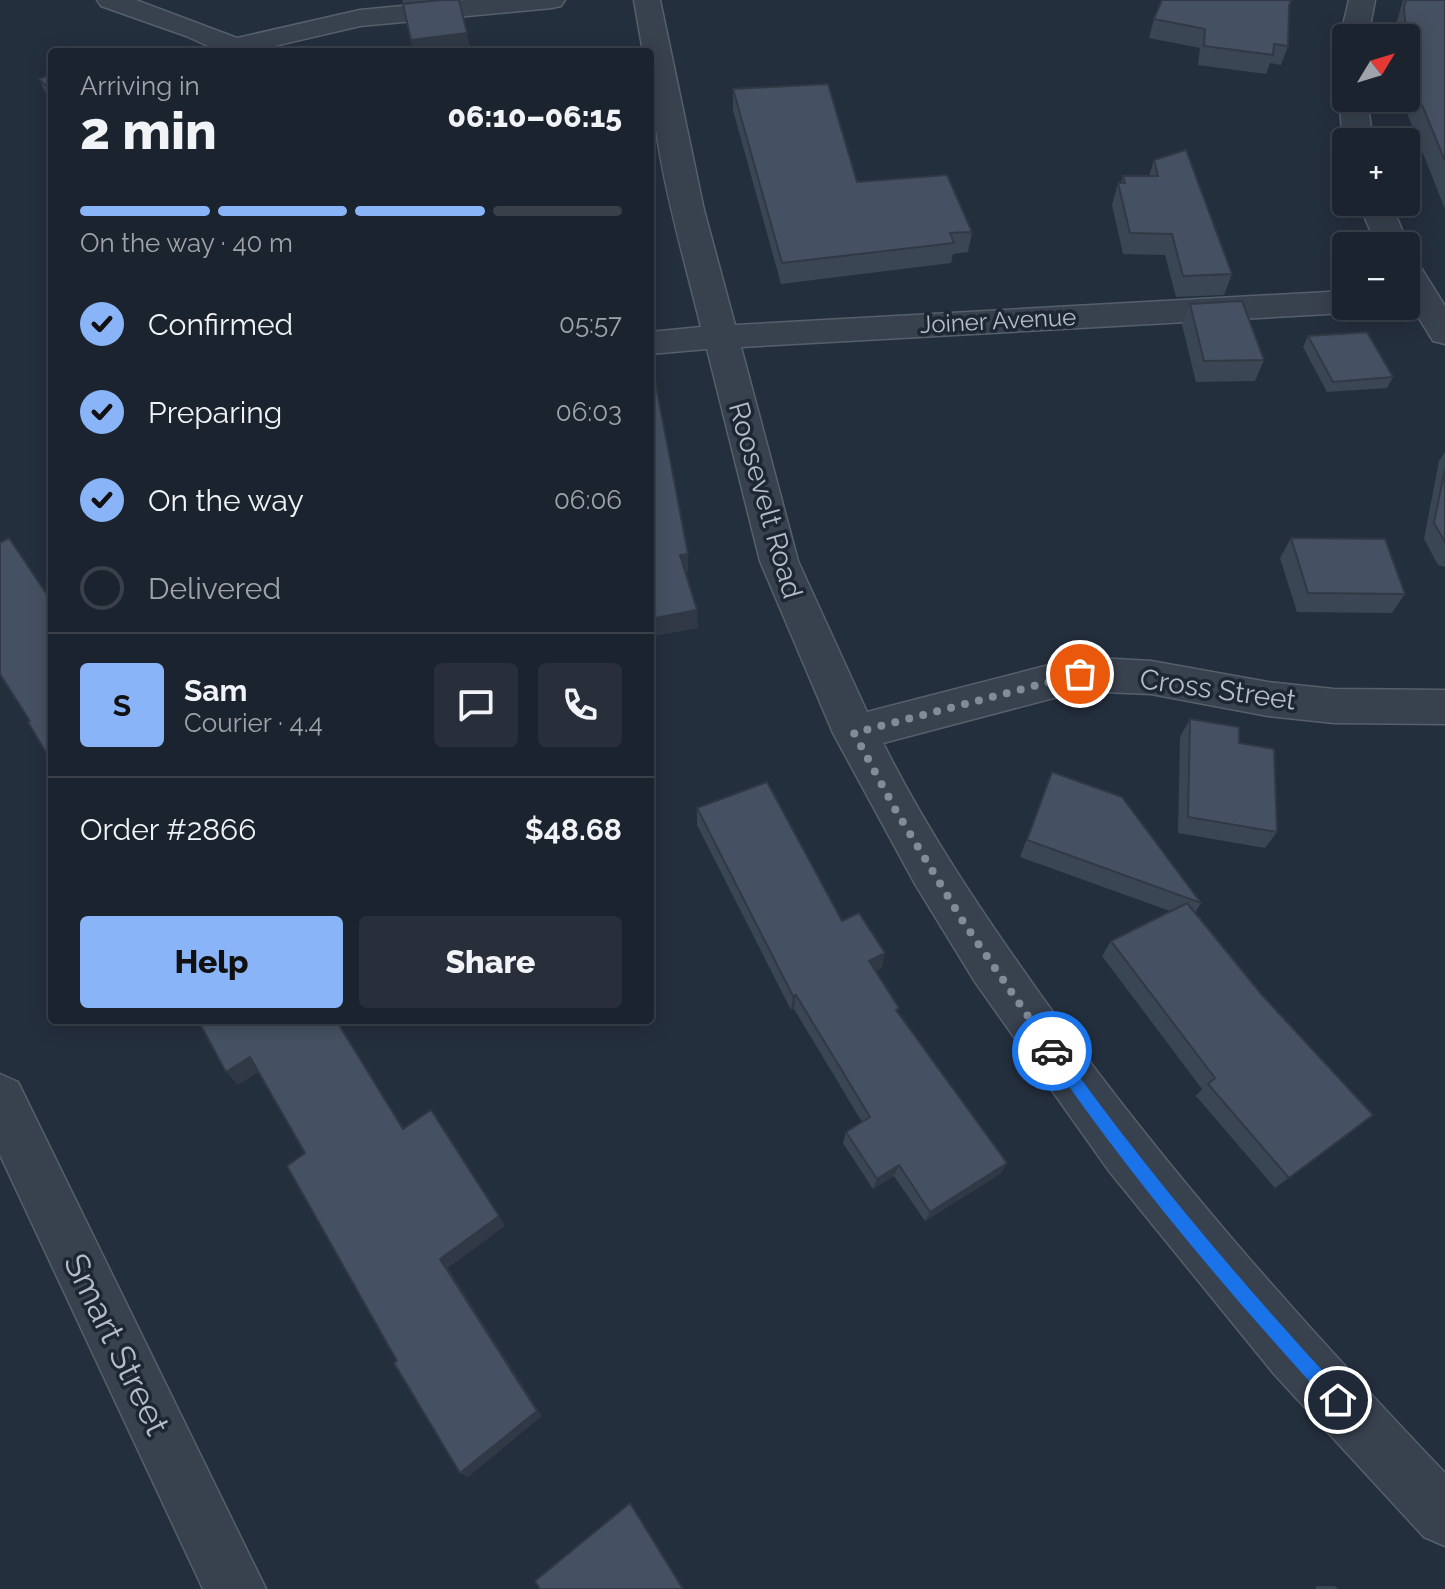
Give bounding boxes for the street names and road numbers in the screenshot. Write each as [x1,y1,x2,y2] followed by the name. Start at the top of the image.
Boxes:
[919,302,1077,339] street label: Joiner Avenue
[722,398,809,602] street label: Roosevelt Road
[1138,662,1299,717] street label: Cross Street
[56,1247,178,1442] street label: Smart Street

